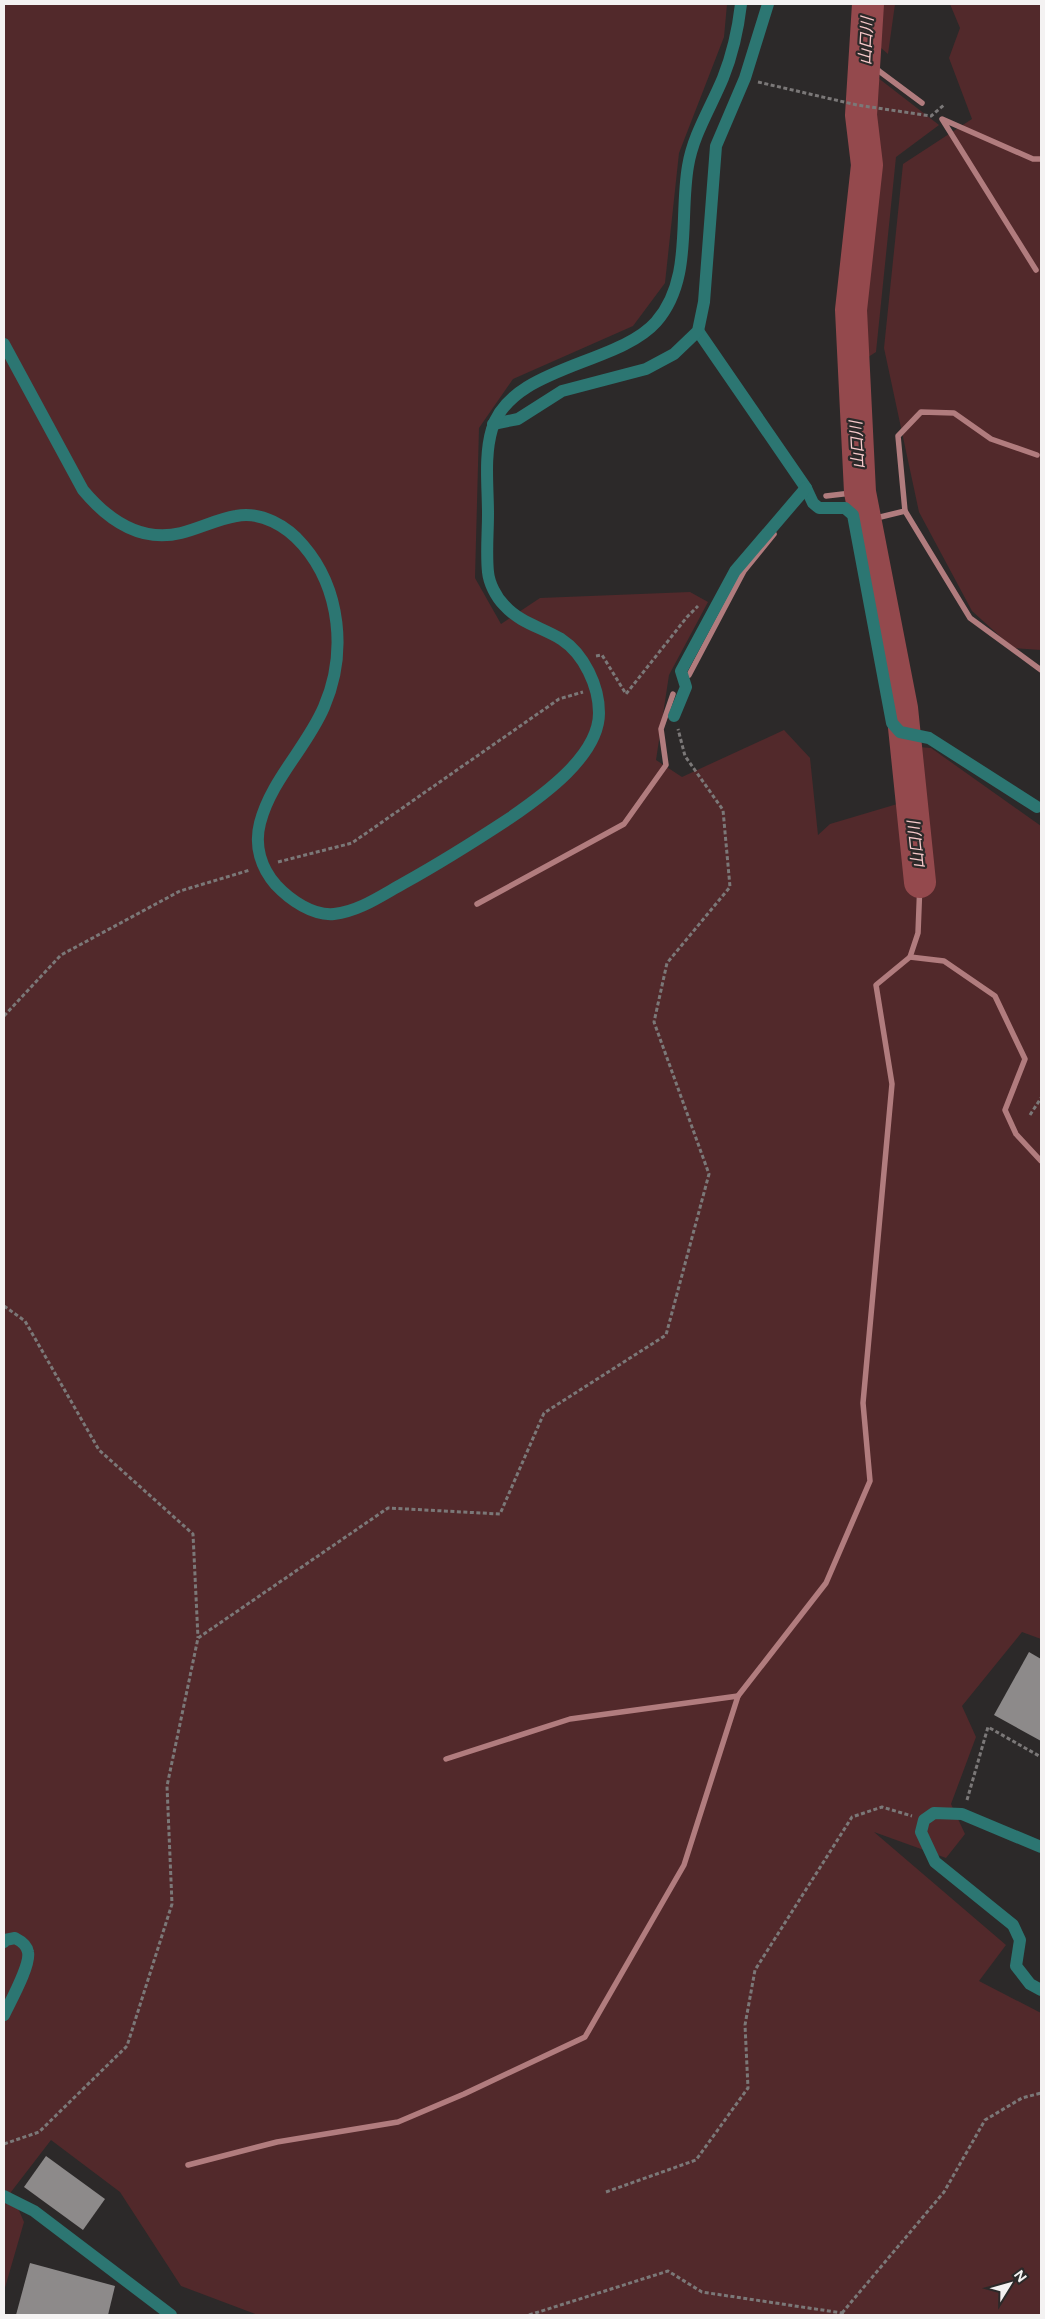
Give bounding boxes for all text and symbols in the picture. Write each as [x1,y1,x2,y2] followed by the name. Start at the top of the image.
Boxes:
[855,15,877,65] water label: 山口川
[846,419,868,469] water label: 山口川
[904,818,928,870] water label: 山口川
[985,2259,1035,2309] north arrow
[1010,2267,1030,2286] text: N

